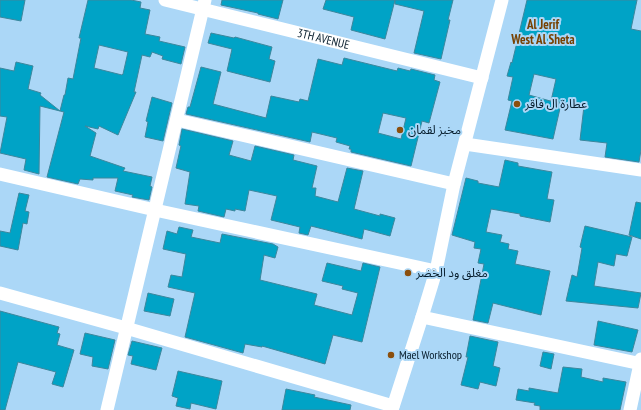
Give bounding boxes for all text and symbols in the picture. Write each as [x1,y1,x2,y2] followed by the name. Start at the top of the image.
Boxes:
[510,16,575,48] district label: Al Jerif West Al Sheta
[296,25,351,52] street label: 3TH AVENUE
[524,96,587,111] place label: عطارة ال فاقر
[512,99,522,109] marker: عطارة ال فاقر
[408,122,461,137] place label: مخبز لقمان
[395,125,405,135] marker: مخبز لقمان
[415,265,488,281] place label: مغلق ود الخضر
[403,268,413,278] marker: مغلق ود الخضر
[399,347,462,362] place label: Mael Workshop
[386,350,396,360] marker: Mael Workshop

